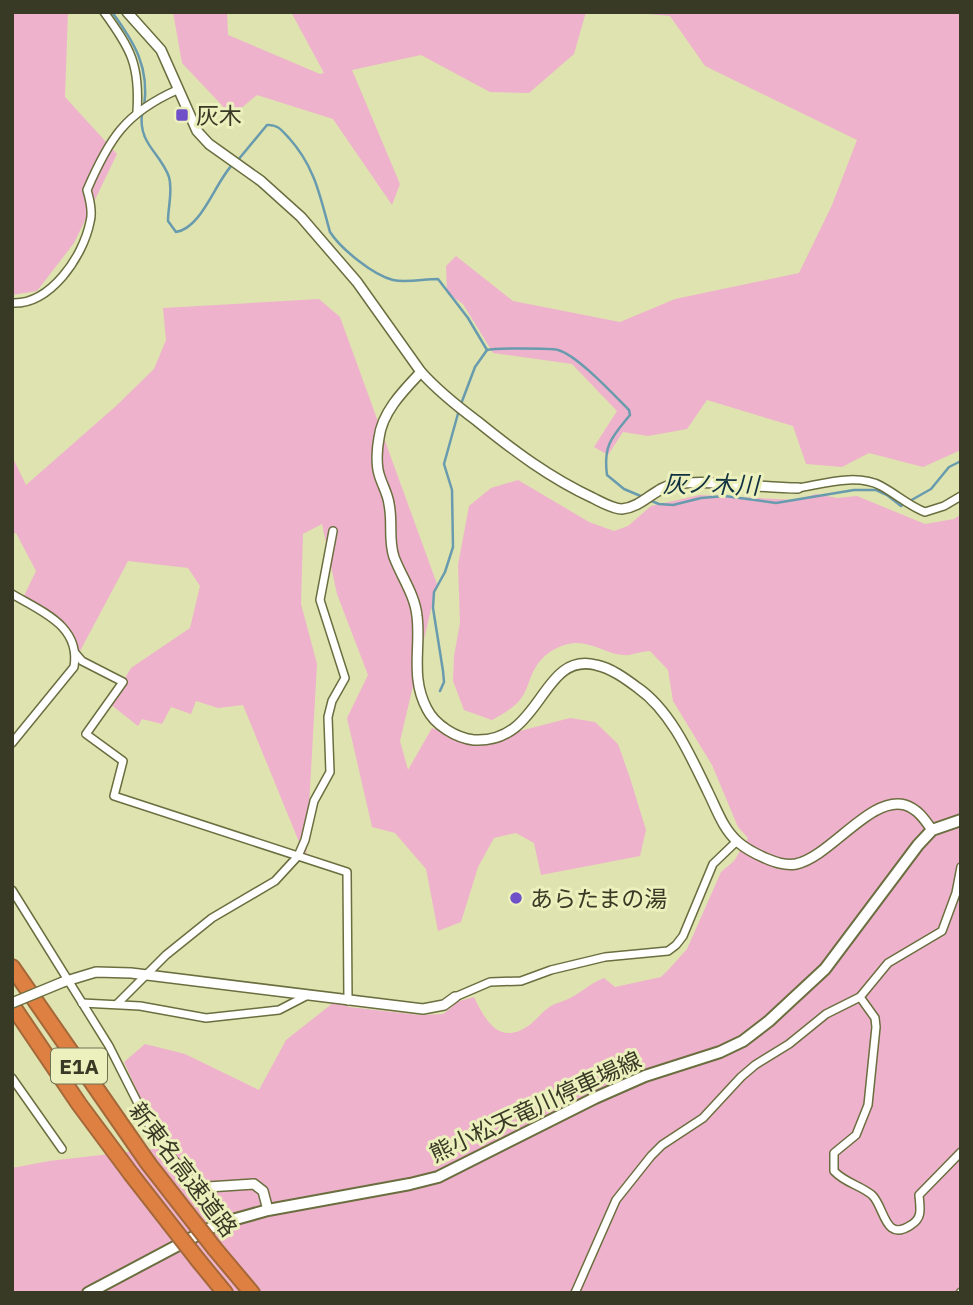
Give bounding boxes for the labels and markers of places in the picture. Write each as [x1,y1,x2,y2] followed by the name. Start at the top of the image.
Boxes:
[196,100,242,130] place label: 灰木
[174,107,190,123] marker: 灰木
[530,883,667,913] place label: あらたまの湯
[508,890,524,906] marker: あらたまの湯

